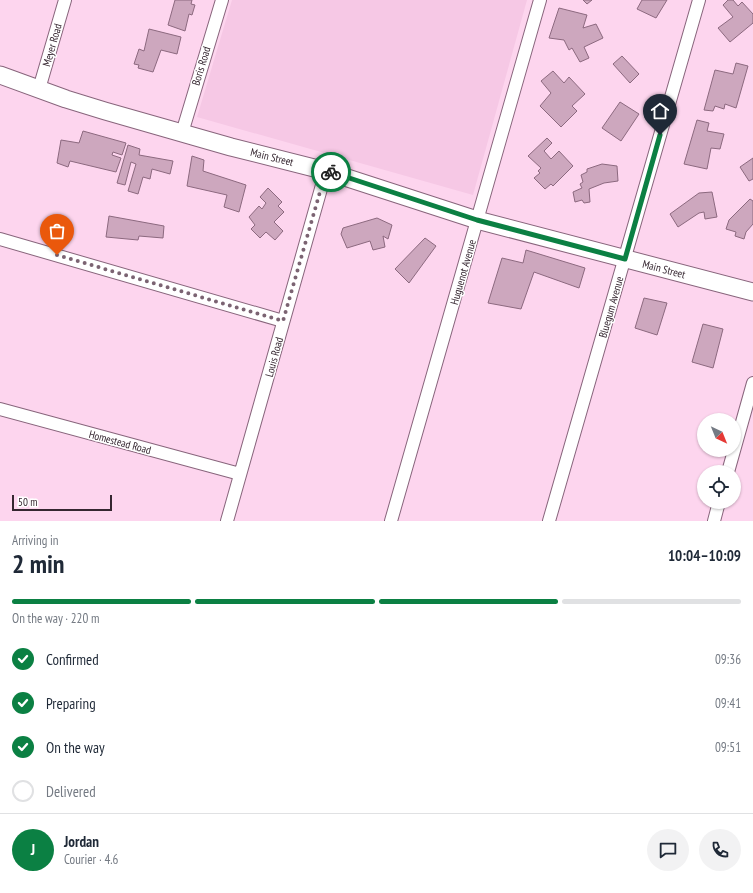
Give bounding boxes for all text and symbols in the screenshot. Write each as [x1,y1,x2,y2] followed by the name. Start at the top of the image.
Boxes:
[39,22,65,68] street label: Meyer Road
[188,45,214,87] street label: Boris Road
[643,94,677,135] pin
[649,100,671,122] icon: home
[249,145,295,169] street label: Main Street
[311,152,351,192] courier
[320,161,342,183] icon: bike
[40,214,74,255] pin
[46,220,68,242] icon: bag
[447,237,479,306] street label: Huguenot Avenue
[641,257,687,281] street label: Main Street
[596,274,627,339] street label: Bluegum Avenue
[262,335,286,379] street label: Louis Road
[697,413,741,457] north arrow
[697,413,741,509] map controls
[87,427,153,457] street label: Homestead Road
[697,465,741,509] button: locate
[12,493,112,512] scale bar
[18,495,37,509] text: 50 m
[12,532,59,549] text: Arriving in
[668,546,741,565] text: 10:04–10:09
[12,547,65,580] text: 2 min
[12,610,99,627] text: On the way · 220 m
[12,648,34,670] icon: check
[46,650,99,669] text: Confirmed
[715,651,741,668] text: 09:36
[12,692,34,714] icon: check
[46,694,96,713] text: Preparing
[715,695,741,712] text: 09:41
[12,736,34,758] icon: check
[46,738,105,757] text: On the way
[715,739,741,756] text: 09:51
[46,782,96,801] text: Delivered
[647,829,689,871] button: chat
[699,829,741,871] button: phone
[64,832,99,851] text: Jordan
[31,840,35,859] text: J
[64,851,118,868] text: Courier · 4.6

